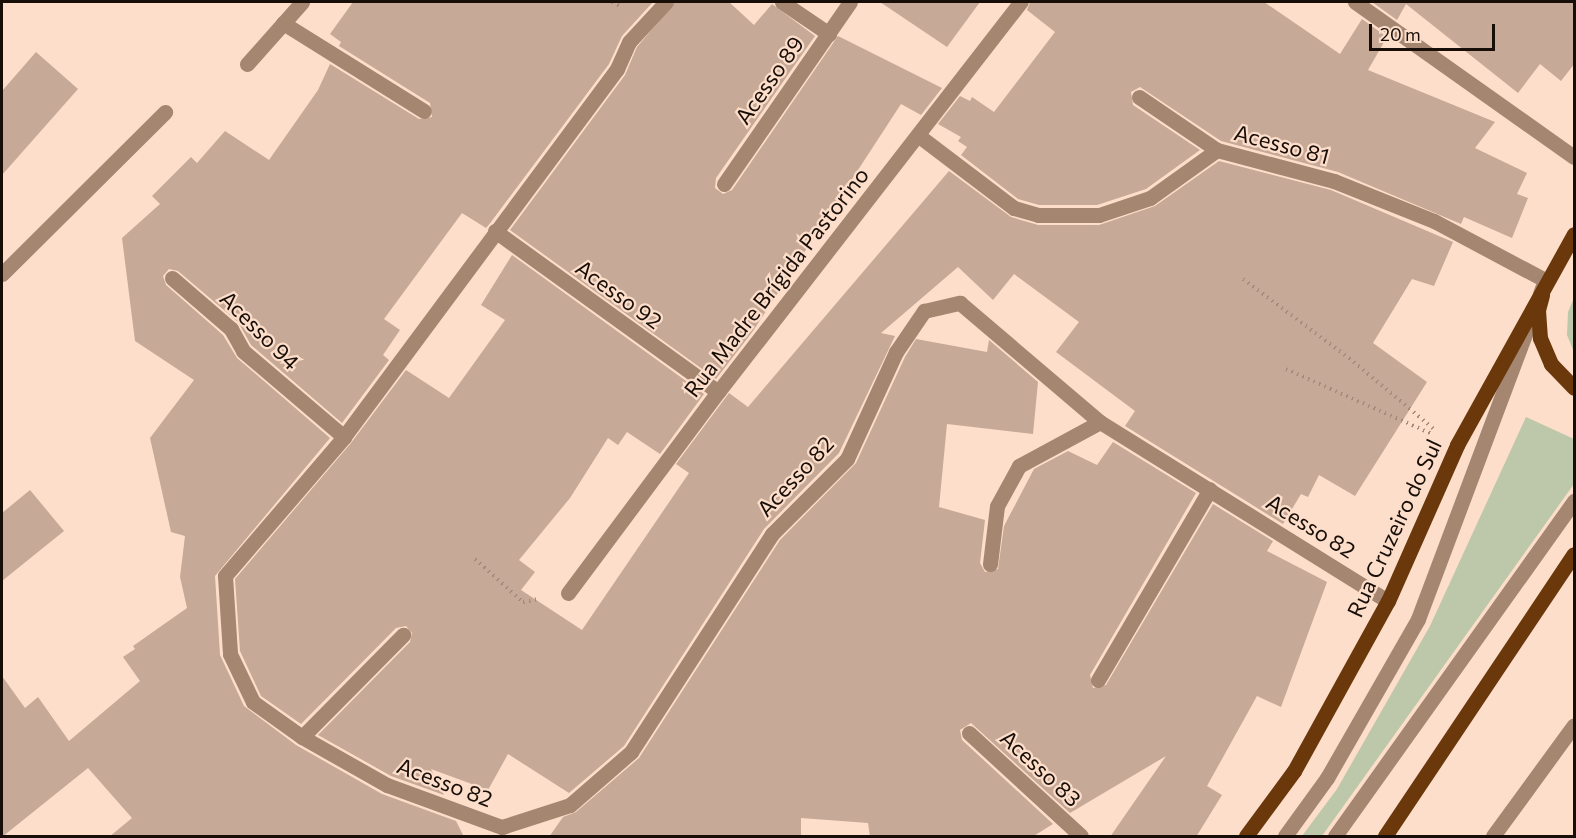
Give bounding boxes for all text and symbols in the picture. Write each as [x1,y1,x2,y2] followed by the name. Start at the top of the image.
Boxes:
[1372,12,1498,50] scale bar
[1380,23,1421,45] text: 20 m
[729,31,809,129] street label: Acesso 89
[1232,119,1332,169] street label: Acesso 81
[678,162,874,402] street label: Rua Madre Brígida Pastorino
[571,254,667,334] street label: Acesso 92
[215,285,305,375] street label: Acesso 94
[751,430,839,522] street label: Acesso 82
[1341,435,1447,621] street label: Rua Cruzeiro do Sul
[1262,488,1360,564] street label: Acesso 82
[995,724,1087,812] street label: Acesso 83
[394,752,496,812] street label: Acesso 82

